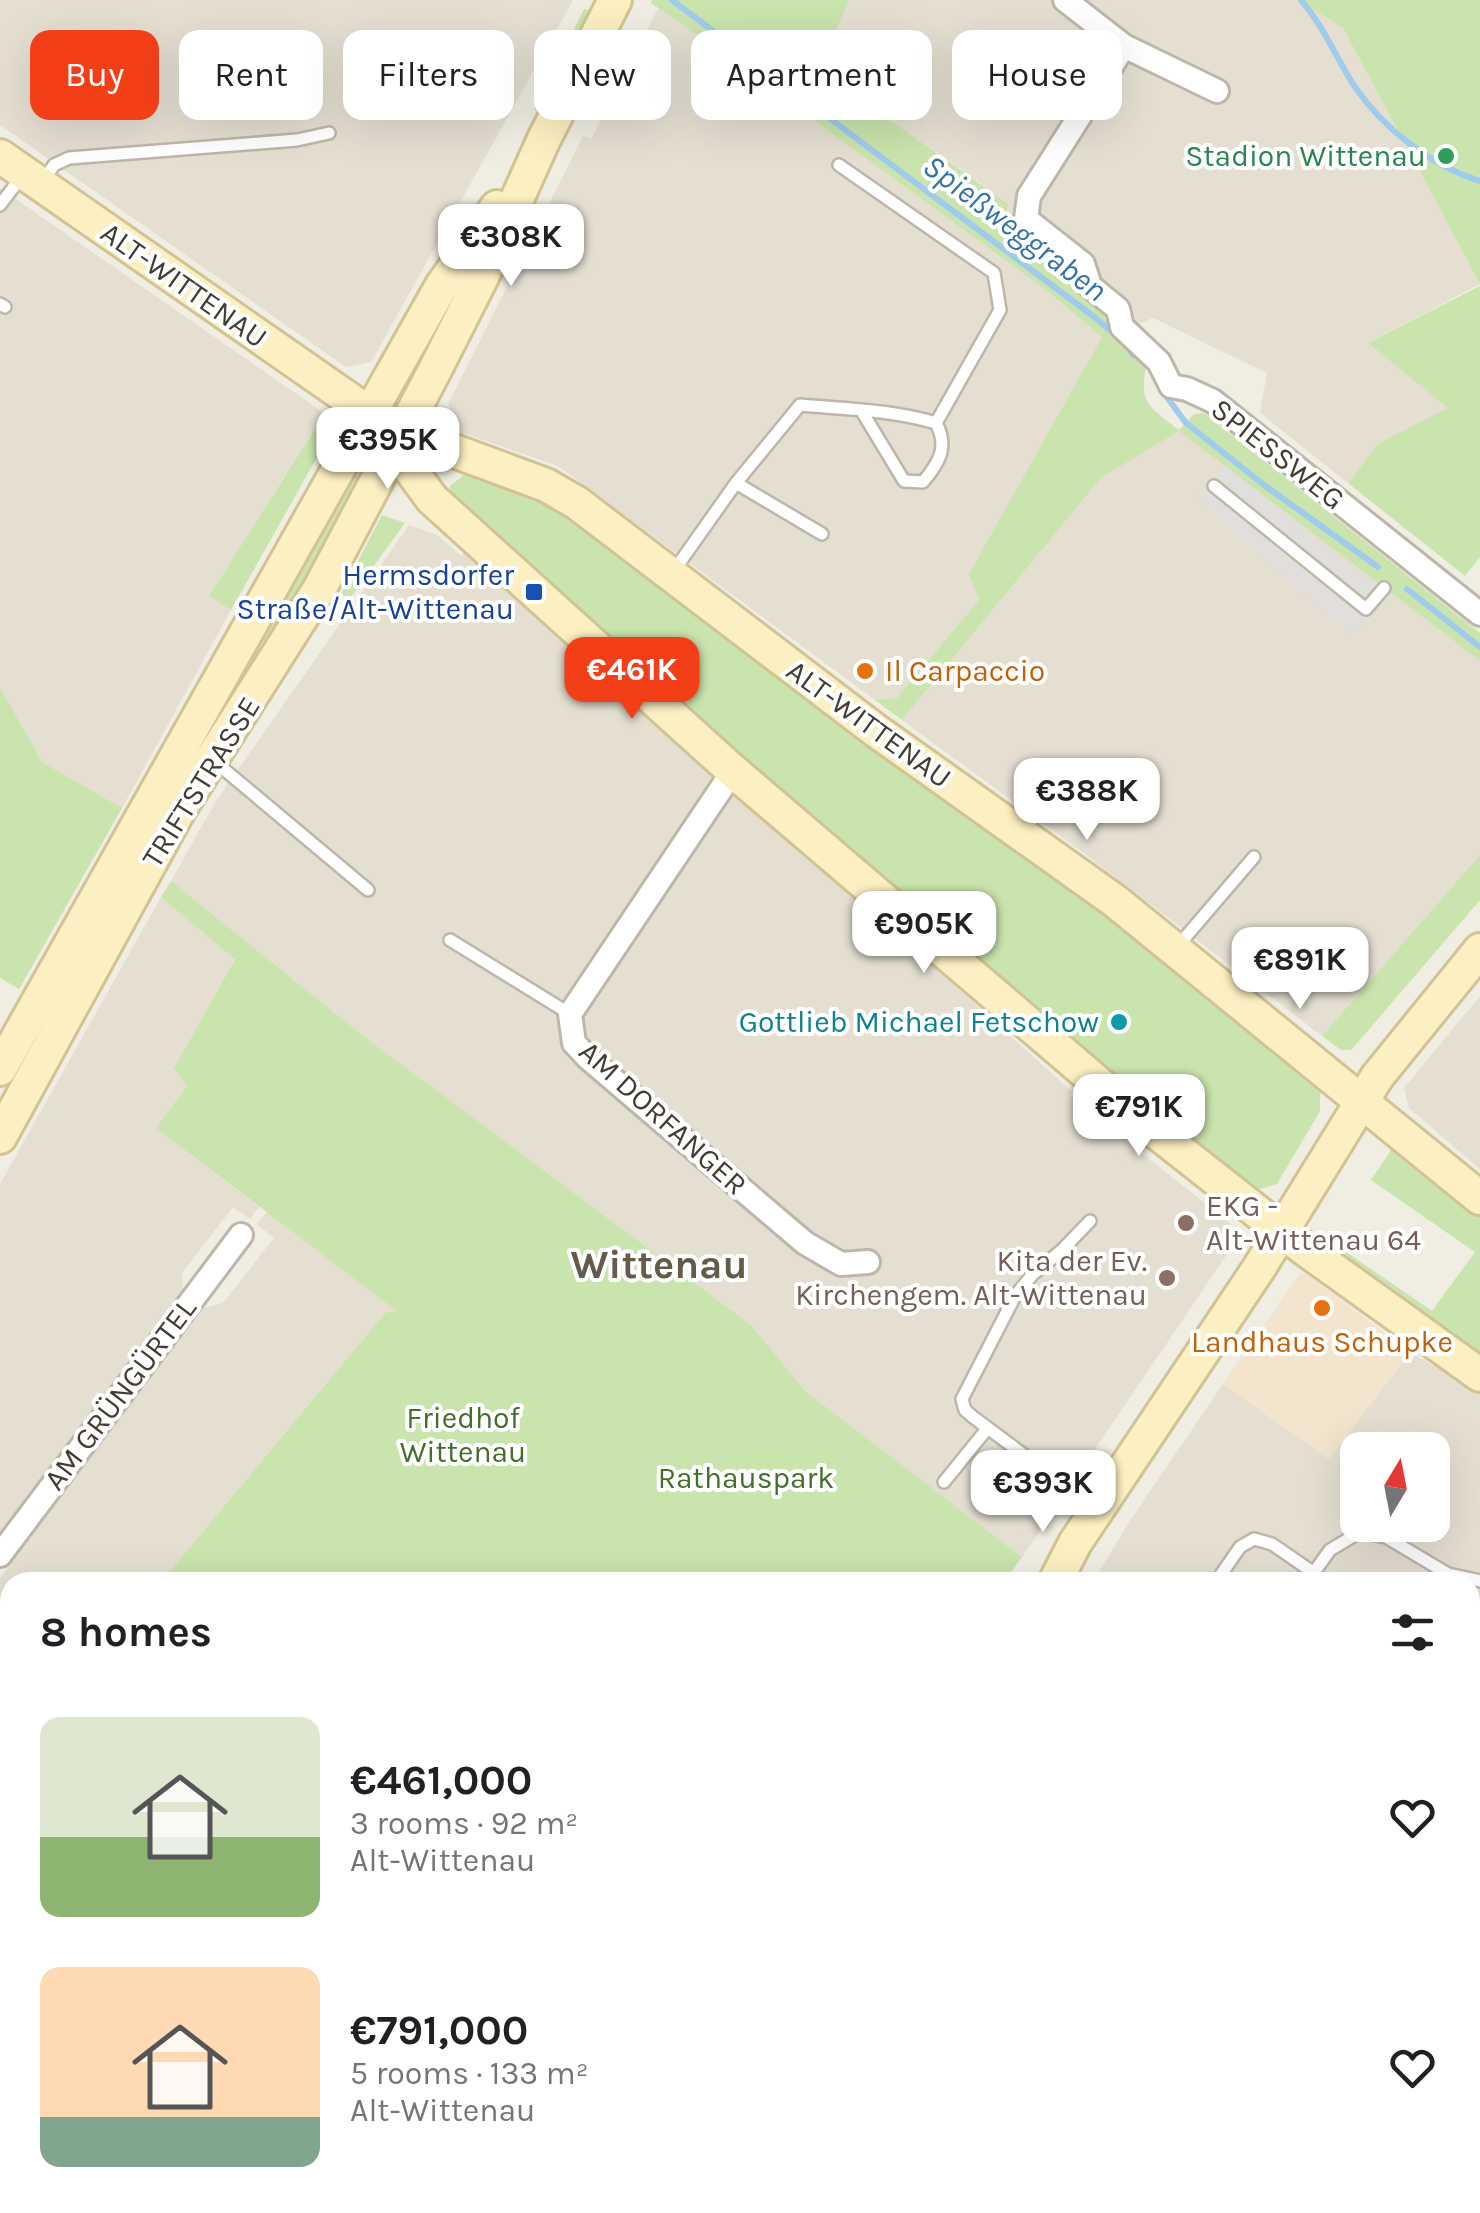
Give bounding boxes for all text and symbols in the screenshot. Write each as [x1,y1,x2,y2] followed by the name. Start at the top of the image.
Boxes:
[30,30,159,120] chip: Buy
[179,30,323,120] chip: Rent
[343,30,514,120] chip: Filters
[534,30,671,120] chip: New
[691,30,932,120] chip: Apartment
[952,30,1122,120] chip: House
[1185,138,1426,174] place label: Stadion Wittenau
[1435,145,1457,167] marker: Stadion Wittenau
[916,147,1114,309] water label: Spießweggraben
[441,204,581,289] pin: €308K
[94,214,274,356] street label: ALT-WITTENAU
[460,218,562,255] text: €308K
[1204,391,1352,517] street label: SPIESSWEG
[318,407,458,492] pin: €395K
[338,421,438,458] text: €395K
[237,557,514,627] place label: Hermsdorfer Straße/Alt-Wittenau
[523,581,545,603] marker: Hermsdorfer Straße/Alt-Wittenau
[562,637,702,722] pin: €461K
[586,651,678,688] text: €461K
[780,652,958,796] street label: ALT-WITTENAU
[885,653,1045,689] place label: Il Carpaccio
[854,660,876,682] marker: Il Carpaccio
[134,690,268,874] street label: TRIFTSTRASSE
[1017,758,1157,843] pin: €388K
[1036,772,1138,809] text: €388K
[854,891,994,976] pin: €905K
[874,905,974,942] text: €905K
[1230,927,1370,1012] pin: €891K
[1254,941,1346,978] text: €891K
[739,1004,1099,1040] place label: Gottlieb Michael Fetschow
[1108,1011,1130,1033] marker: Gottlieb Michael Fetschow
[572,1033,754,1203] street label: AM DORFANGER
[1069,1074,1209,1159] pin: €791K
[1095,1088,1183,1125] text: €791K
[1206,1188,1421,1258] place label: EKG - Alt-Wittenau 64
[1175,1212,1197,1234] marker: EKG - Alt-Wittenau 64
[570,1241,748,1288] district label: Wittenau
[795,1243,1147,1313] place label: Kita der Ev. Kirchengem. Alt-Wittenau
[1156,1267,1178,1289] marker: Kita der Ev. Kirchengem. Alt-Wittenau
[36,1291,204,1497] street label: AM GRÜNGÜRTEL
[1311,1297,1333,1319] marker: Landhaus Schupke
[1191,1324,1453,1360] place label: Landhaus Schupke
[400,1400,526,1470] park label: Friedhof Wittenau
[1340,1432,1450,1542] north arrow
[1340,1432,1450,1542] map controls
[973,1450,1113,1535] pin: €393K
[658,1460,834,1496] park label: Rathauspark
[993,1464,1093,1501] text: €393K
[1385,1605,1440,1660] icon: filters
[40,1607,212,1657] text: 8 homes
[350,1755,532,1805] text: €461,000
[120,1757,240,1877] icon: home
[1385,1790,1440,1845] icon: heart
[350,1805,578,1842] text: 3 rooms · 92 m²
[350,1842,535,1879] text: Alt-Wittenau
[350,2005,528,2055] text: €791,000
[120,2007,240,2127] icon: home
[1385,2040,1440,2095] icon: heart
[350,2055,589,2092] text: 5 rooms · 133 m²
[350,2092,535,2129] text: Alt-Wittenau

